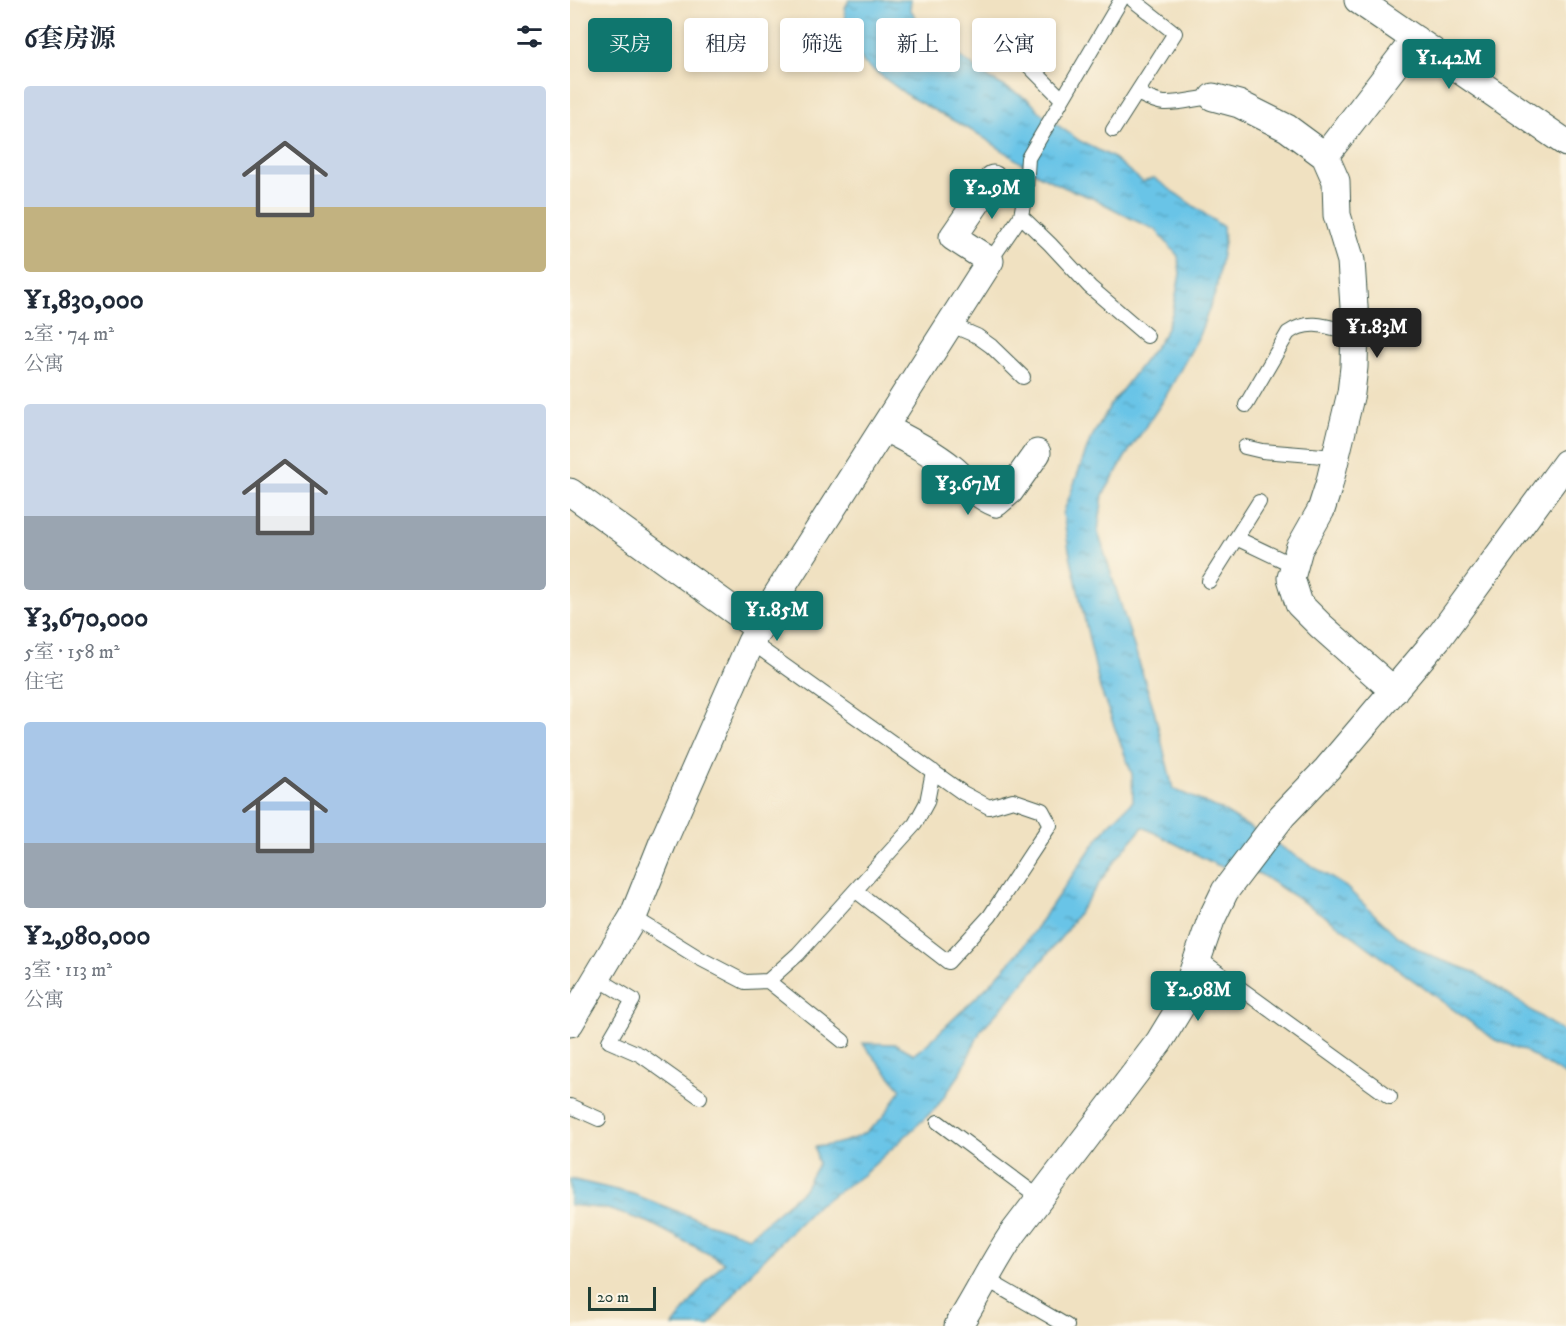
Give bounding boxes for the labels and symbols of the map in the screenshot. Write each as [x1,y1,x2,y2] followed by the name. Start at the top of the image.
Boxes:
[1400,39,1498,90] pin: ¥1.42M
[950,169,1034,220] pin: ¥2.9M
[1328,308,1426,359] pin: ¥1.83M
[919,465,1017,516] pin: ¥3.67M
[728,591,826,642] pin: ¥1.85M
[1149,971,1247,1022] pin: ¥2.98M
[588,1284,656,1312] scale bar

